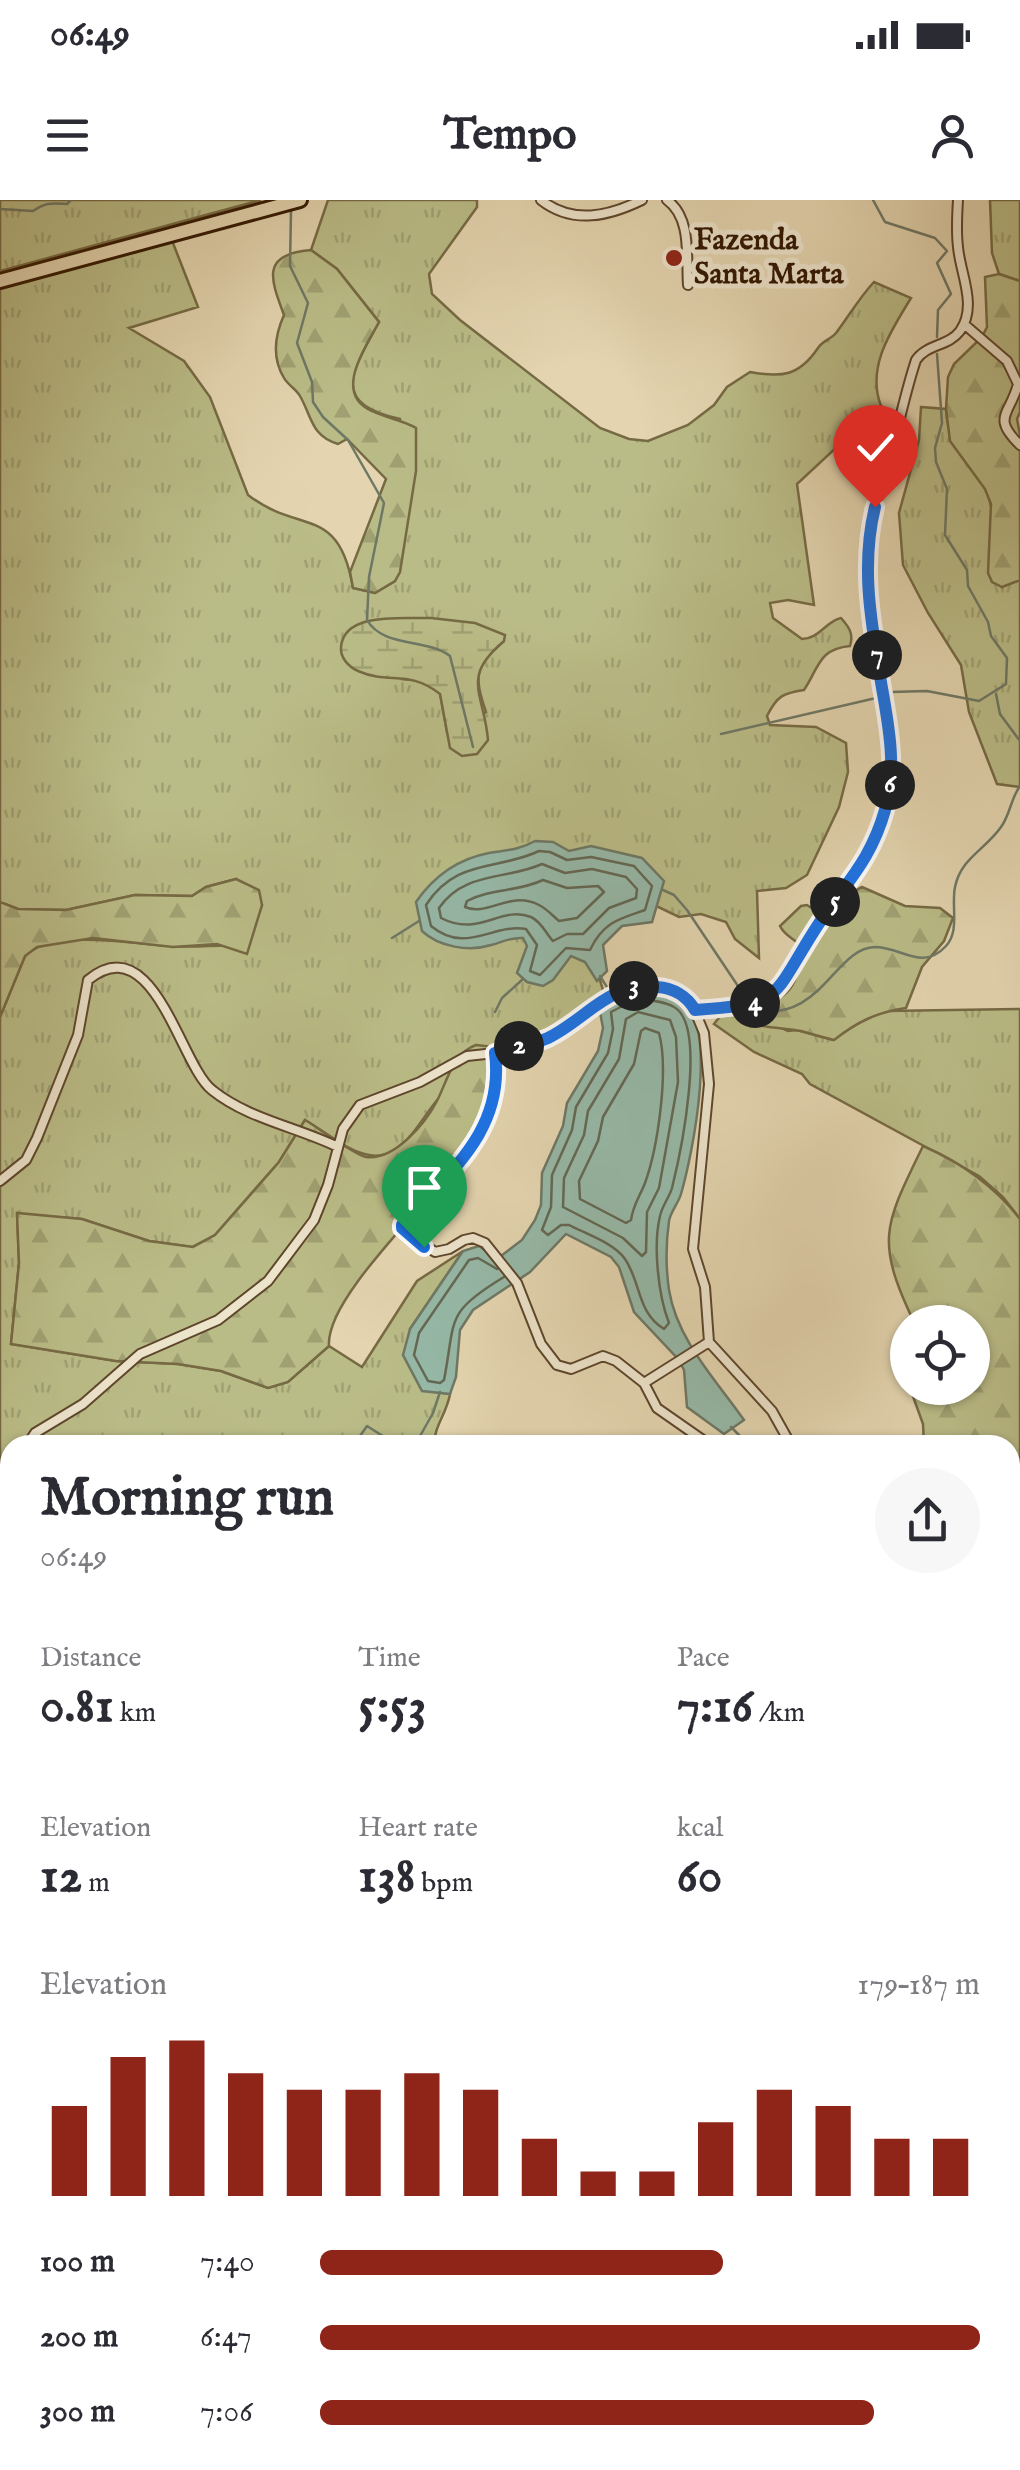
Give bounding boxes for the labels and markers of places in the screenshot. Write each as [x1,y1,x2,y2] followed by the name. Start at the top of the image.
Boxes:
[694,222,845,294] place label: Fazenda Santa Marta
[663,247,685,269] marker: Fazenda Santa Marta
[833,405,918,508] pin
[852,630,902,680] pin: 7
[865,760,915,810] pin: 6
[810,877,860,927] pin: 5
[609,961,659,1011] pin: 3
[730,978,780,1028] pin: 4
[494,1021,544,1071] pin: 2
[382,1145,467,1248] pin

